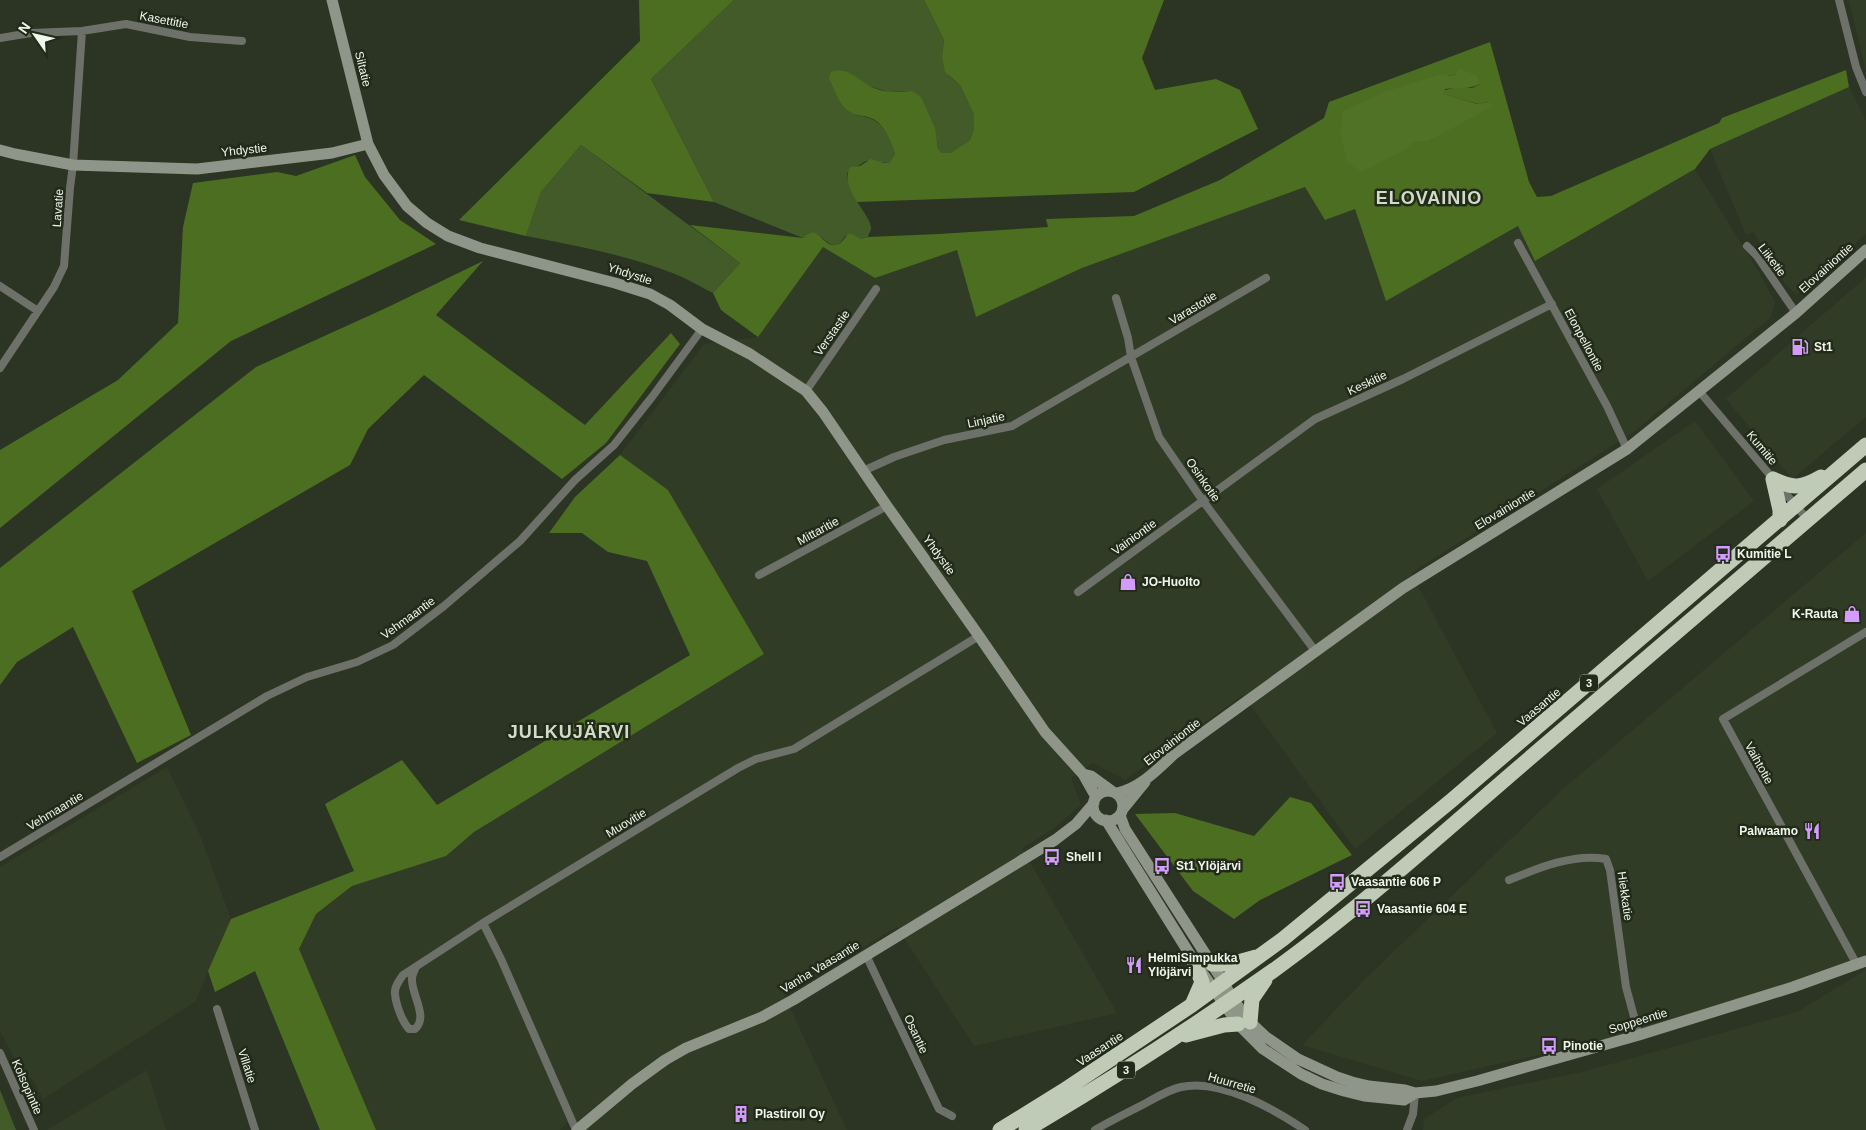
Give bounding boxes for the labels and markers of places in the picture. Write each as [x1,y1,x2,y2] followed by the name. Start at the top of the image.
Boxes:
[1790,337,1810,357] fuel station icon: St1
[1814,340,1833,354] place label: St1
[1713,544,1733,564] bus stop icon: Kumitie L
[1737,547,1792,561] place label: Kumitie L
[1118,572,1138,592] shop icon: JO-Huolto
[1142,575,1200,589] place label: JO-Huolto
[1842,604,1862,624] shop icon: K-Rauta
[1792,607,1838,621] place label: K-Rauta
[1802,821,1822,841] restaurant icon: Palwaamo
[1739,824,1798,838] place label: Palwaamo
[1042,847,1062,867] bus stop icon: Shell I
[1066,850,1101,864] place label: Shell I
[1152,856,1172,876] bus stop icon: St1 Ylöjärvi
[1176,859,1241,873] place label: St1 Ylöjärvi
[1327,872,1347,892] bus stop icon: Vaasantie 606 P
[1351,875,1441,889] place label: Vaasantie 606 P
[1353,899,1373,919] bus stop icon: Vaasantie 604 E
[1377,902,1467,916] place label: Vaasantie 604 E
[1148,951,1238,979] place label: HelmiSimpukka Ylöjärvi
[1124,955,1144,975] restaurant icon: HelmiSimpukka Ylöjärvi
[1539,1036,1559,1056] bus stop icon: Pinotie
[1563,1039,1603,1053] place label: Pinotie
[731,1104,751,1124] building icon: Plastiroll Oy
[755,1107,825,1121] place label: Plastiroll Oy

